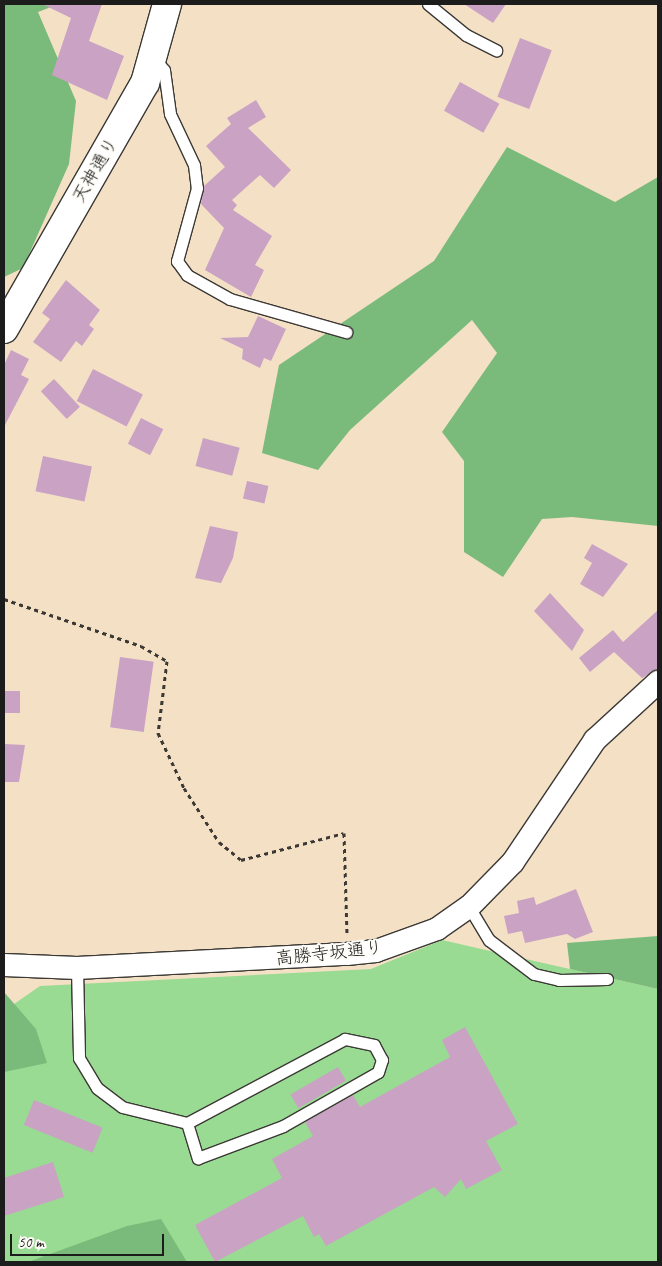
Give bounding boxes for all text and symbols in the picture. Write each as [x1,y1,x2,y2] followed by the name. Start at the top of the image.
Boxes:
[68,133,122,207] street label: 天神通り
[274,937,384,969] street label: 高勝寺坂通り
[12,1224,166,1256] scale bar
[18,1233,44,1252] text: 50 m

